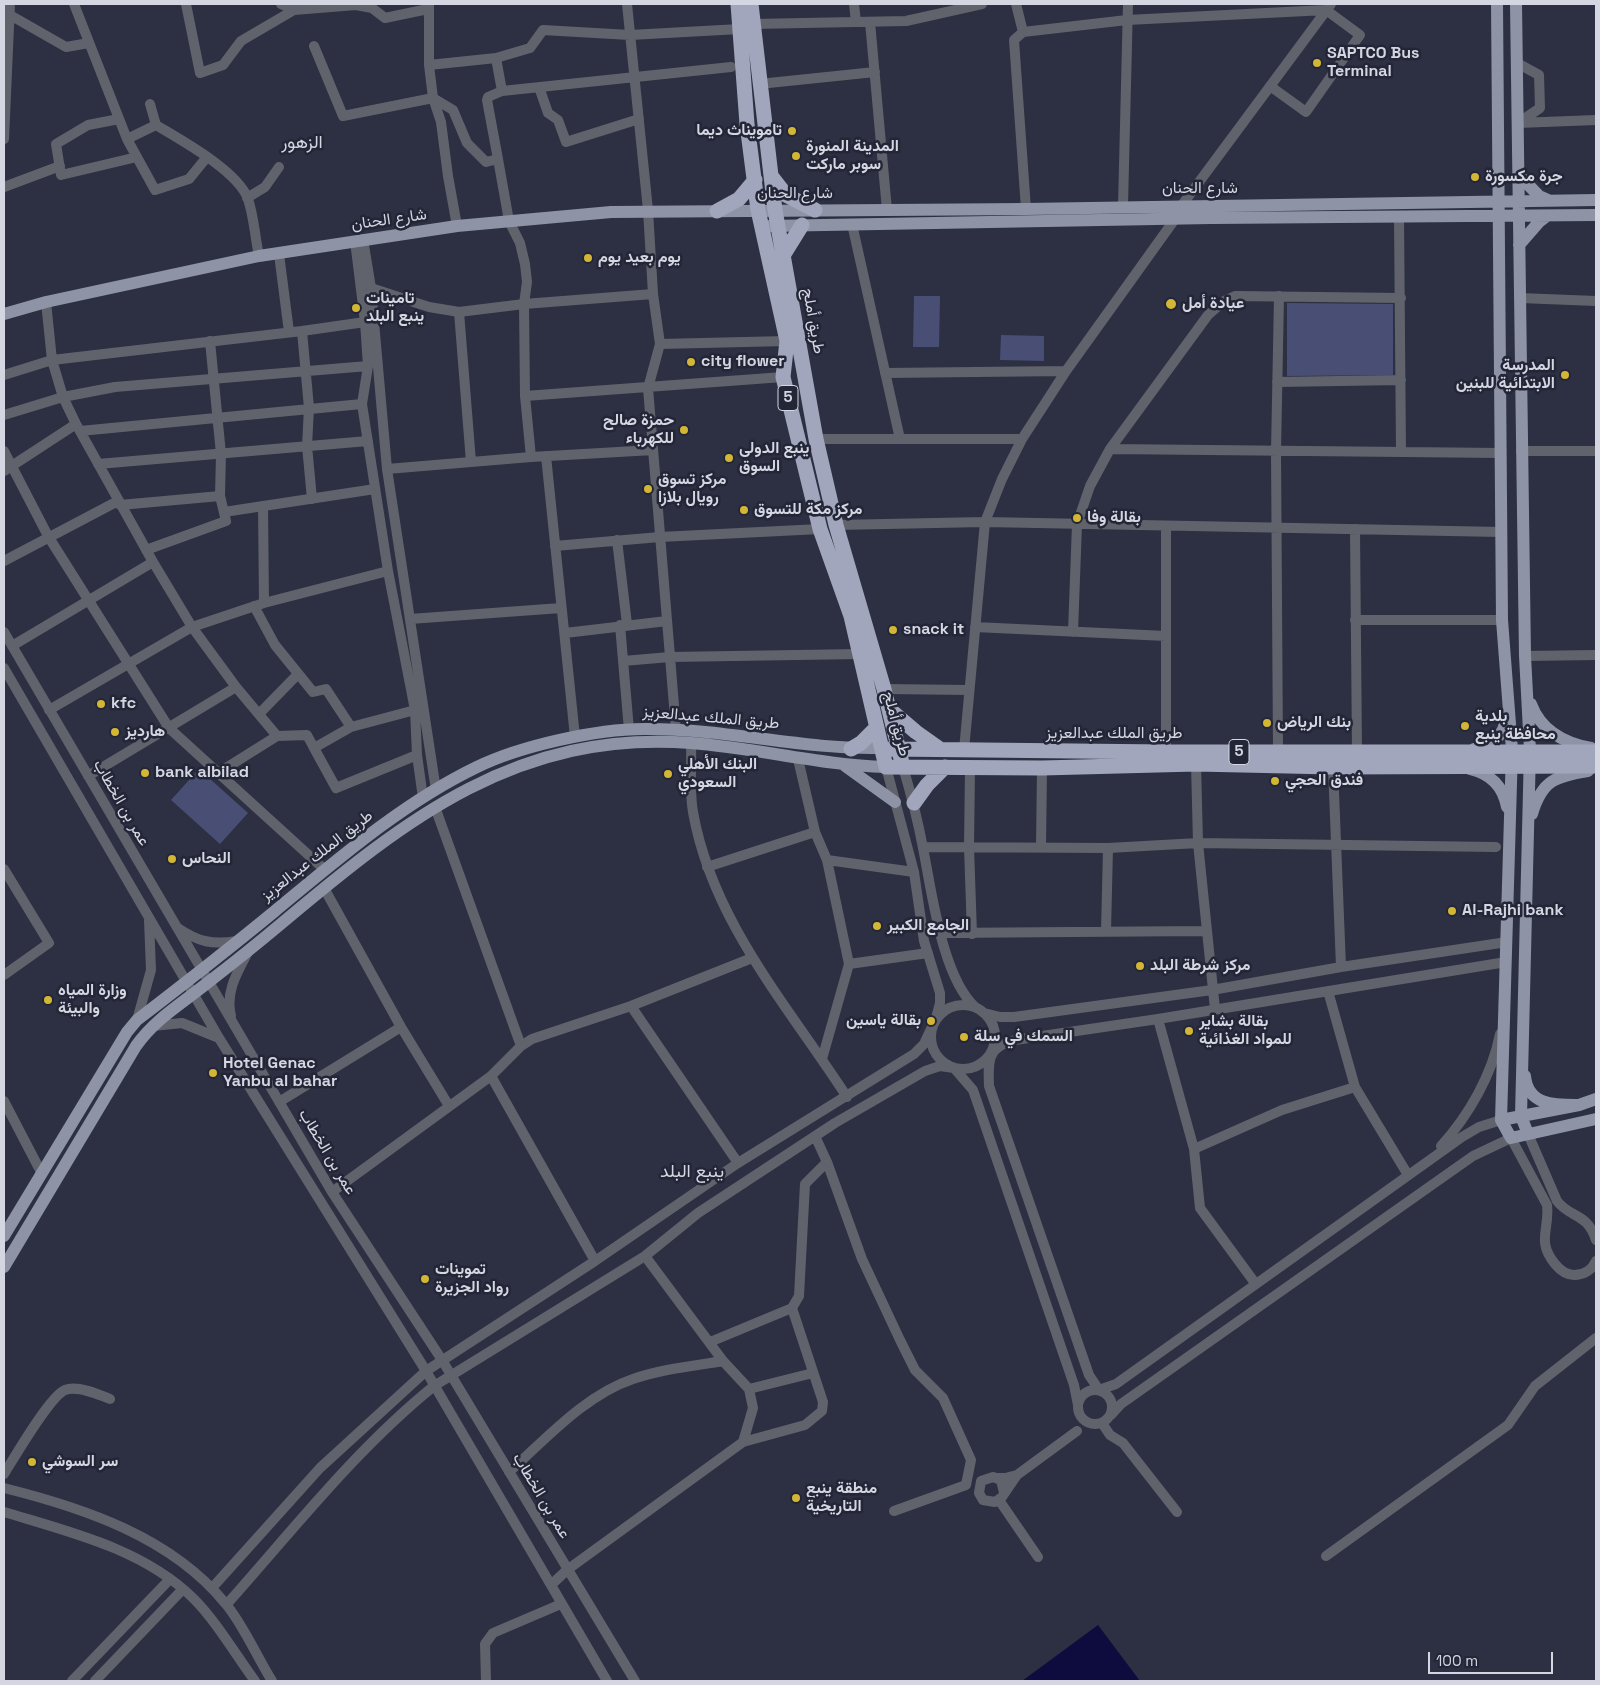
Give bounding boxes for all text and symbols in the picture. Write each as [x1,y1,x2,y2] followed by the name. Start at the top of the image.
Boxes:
[1327,44,1419,82] place label: SAPTCO Bus Terminal
[1311,57,1323,69] marker: SAPTCO Bus Terminal
[696,121,782,141] place label: تامويناث ديما
[786,125,798,137] marker: تامويناث ديما
[281,132,323,154] district label: الزهور
[806,137,899,175] place label: المدينة المنورة سوبر ماركت
[790,150,802,162] marker: المدينة المنورة سوبر ماركت
[1485,167,1563,187] place label: جرة مكسورة
[1469,171,1481,183] marker: جرة مكسورة
[1162,179,1238,199] street label: شارع الحنان
[757,184,833,204] street label: شارع الحنان
[350,205,428,235] street label: شارع الحنان
[598,248,681,268] place label: يوم بعيد يوم
[582,252,594,264] marker: يوم بعيد يوم
[798,287,828,355] street label: طريق أملج
[366,289,424,327] place label: تامينات ينبع البلد
[1182,294,1244,314] place label: عيادة أمل
[1164,297,1178,311] marker: عيادة أمل
[350,302,362,314] marker: تامينات ينبع البلد
[701,352,784,372] place label: city flower
[685,356,697,368] marker: city flower
[1456,356,1555,394] place label: المدرسة الابتدائية للبنين
[1559,369,1571,381] marker: المدرسة الابتدائية للبنين
[778,386,798,410] road number: 5
[603,411,674,449] place label: حمزة صالح للكهرباء
[678,424,690,436] marker: حمزة صالح للكهرباء
[739,439,809,477] place label: ينبع الدولى السوق
[723,452,735,464] marker: ينبع الدولى السوق
[658,470,726,508] place label: مركز تسوق رويال بلازا
[642,483,654,495] marker: مركز تسوق رويال بلازا
[754,500,862,520] place label: مركز مكة للتسوق
[738,504,750,516] marker: مركز مكة للتسوق
[1087,508,1141,528] place label: بقالة وفا
[1071,512,1083,524] marker: بقالة وفا
[903,620,964,640] place label: snack it
[887,624,899,636] marker: snack it
[878,689,914,759] street label: طريق أملج
[111,694,136,714] place label: kfc
[95,698,107,710] marker: kfc
[642,702,780,734] street label: طريق الملك عبدالعزيز
[1475,707,1556,745] place label: بلدية محافظة ينبع
[1277,713,1351,733] place label: بنك الرياض
[1261,717,1273,729] marker: بنك الرياض
[1459,720,1471,732] marker: بلدية محافظة ينبع
[125,722,165,742] place label: هارديز
[1045,724,1183,744] street label: طريق الملك عبدالعزيز
[109,726,121,738] marker: هارديز
[1229,740,1249,764] road number: 5
[678,755,757,793] place label: البنك الأهلي السعودي
[89,756,153,850] street label: عمر بن الخطاب
[155,763,249,783] place label: bank albilad
[139,767,151,779] marker: bank albilad
[662,768,674,780] marker: البنك الأهلي السعودي
[1285,771,1363,791] place label: فندق الحجي
[1269,775,1281,787] marker: فندق الحجي
[257,806,377,906] street label: طريق الملك عبدالعزيز
[182,849,231,869] place label: النحاس
[166,853,178,865] marker: النحاس
[1462,901,1563,921] place label: Al-Rajhi bank
[1446,905,1458,917] marker: Al-Rajhi bank
[887,916,969,936] place label: الجامع الكبير
[871,920,883,932] marker: الجامع الكبير
[1150,956,1251,976] place label: مركز شرطة البلد
[1134,960,1146,972] marker: مركز شرطة البلد
[58,981,127,1019] place label: وزارة المياه والبيئة
[42,994,54,1006] marker: وزارة المياه والبيئة
[846,1011,921,1031] place label: بقالة ياسين
[1199,1012,1292,1050] place label: بقالة بشاير للمواد الغذائية
[925,1015,937,1027] marker: بقالة ياسين
[1183,1025,1195,1037] marker: بقالة بشاير للمواد الغذائية
[974,1027,1073,1047] place label: السمك في سلة
[958,1031,970,1043] marker: السمك في سلة
[223,1054,337,1092] place label: Hotel Genac Yanbu al bahar
[207,1067,219,1079] marker: Hotel Genac Yanbu al bahar
[294,1106,360,1198] street label: عمر بن الخطاب
[660,1161,724,1183] district label: ينبع البلد
[435,1260,509,1298] place label: تموينات رواد الجزيرة
[419,1273,431,1285] marker: تموينات رواد الجزيرة
[508,1450,574,1542] street label: عمر بن الخطاب
[42,1452,118,1472] place label: سر السوشي
[26,1456,38,1468] marker: سر السوشي
[806,1479,877,1517] place label: منطقة ينبع التاريخية
[790,1492,802,1504] marker: منطقة ينبع التاريخية
[1430,1642,1555,1674] scale bar
[1436,1651,1478,1670] text: 100 m

